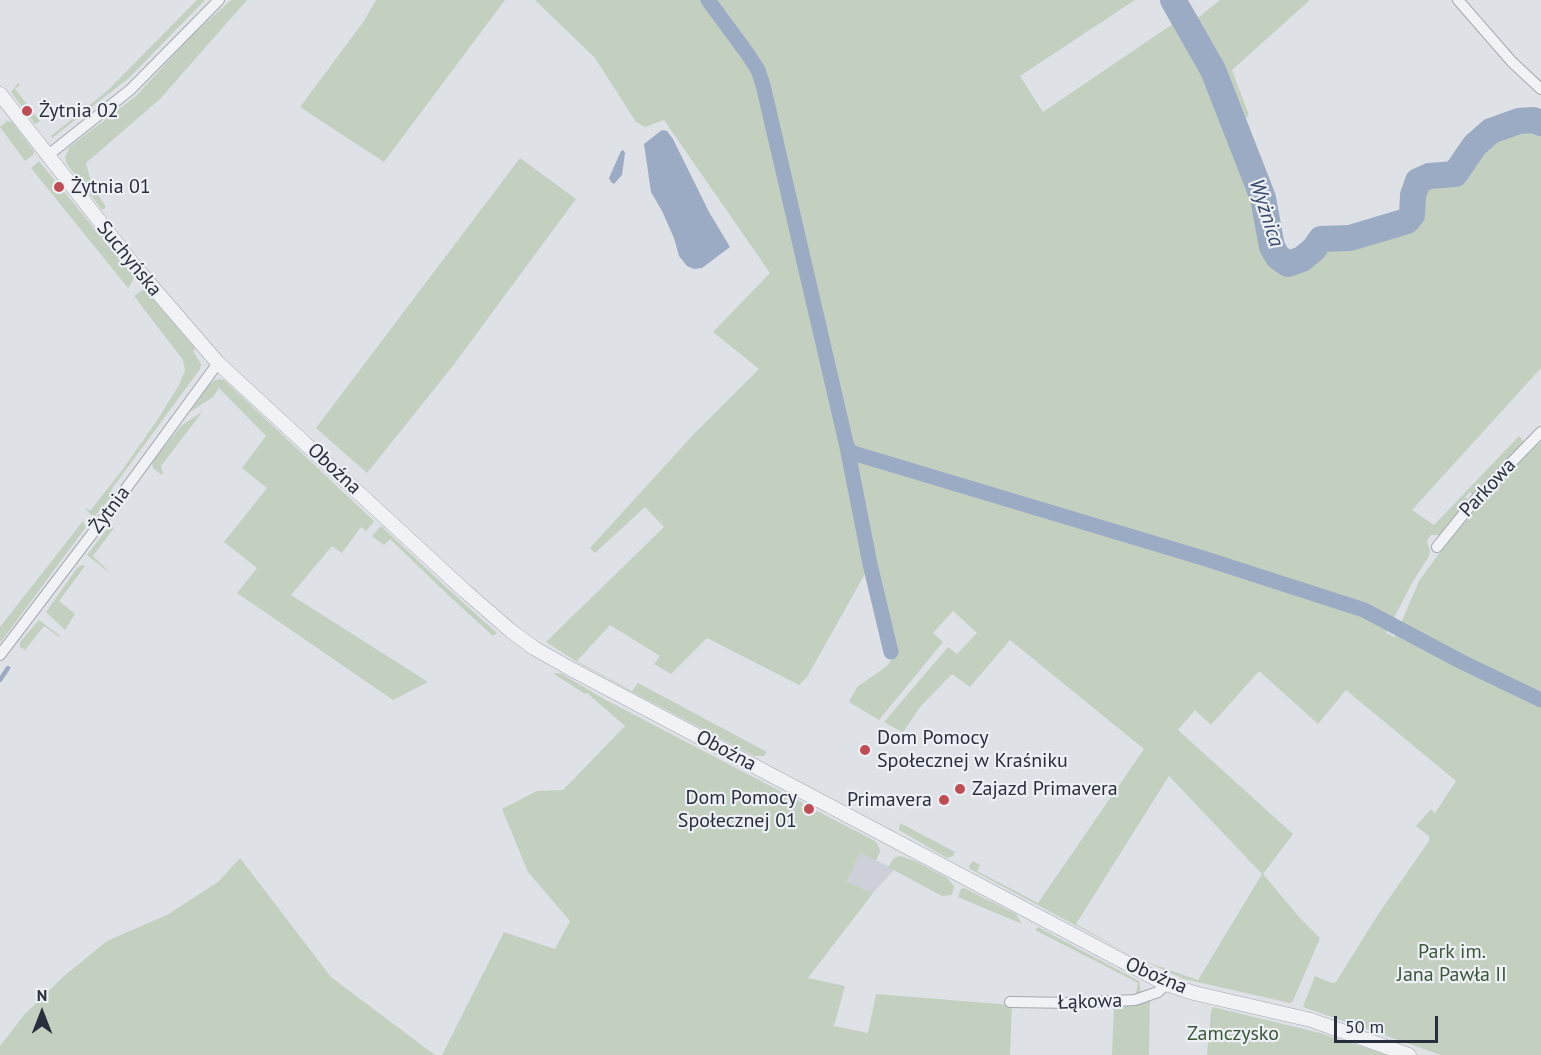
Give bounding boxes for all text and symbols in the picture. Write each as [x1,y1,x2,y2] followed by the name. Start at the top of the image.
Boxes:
[39,99,119,123] place label: Żytnia 02
[20,104,34,118] marker: Żytnia 02
[71,175,151,199] place label: Żytnia 01
[1243,176,1289,250] water label: Wyżnica
[52,180,66,194] marker: Żytnia 01
[91,217,167,301] street label: Suchyńska
[302,438,366,500] street label: Oboźna
[1455,454,1521,522] street label: Parkowa
[85,482,135,538] street label: Żytnia
[692,725,760,777] street label: Oboźna
[877,726,1068,773] place label: Dom Pomocy Społecznej w Kraśniku
[858,743,872,757] marker: Dom Pomocy Społecznej w Kraśniku
[972,777,1118,801] place label: Zajazd Primavera
[953,782,967,796] marker: Zajazd Primavera
[678,786,797,833] place label: Dom Pomocy Społecznej 01
[847,788,932,812] place label: Primavera
[937,793,951,807] marker: Primavera
[802,802,816,816] marker: Dom Pomocy Społecznej 01
[1397,940,1507,987] park label: Park im. Jana Pawła II
[1122,952,1190,1000] street label: Oboźna
[12,983,72,1043] north arrow
[37,985,47,1005] text: N
[1057,989,1123,1015] street label: Łąkowa
[1337,1004,1440,1042] scale bar
[1345,1015,1384,1038] text: 50 m
[1187,1022,1279,1046] park label: Zamczysko

